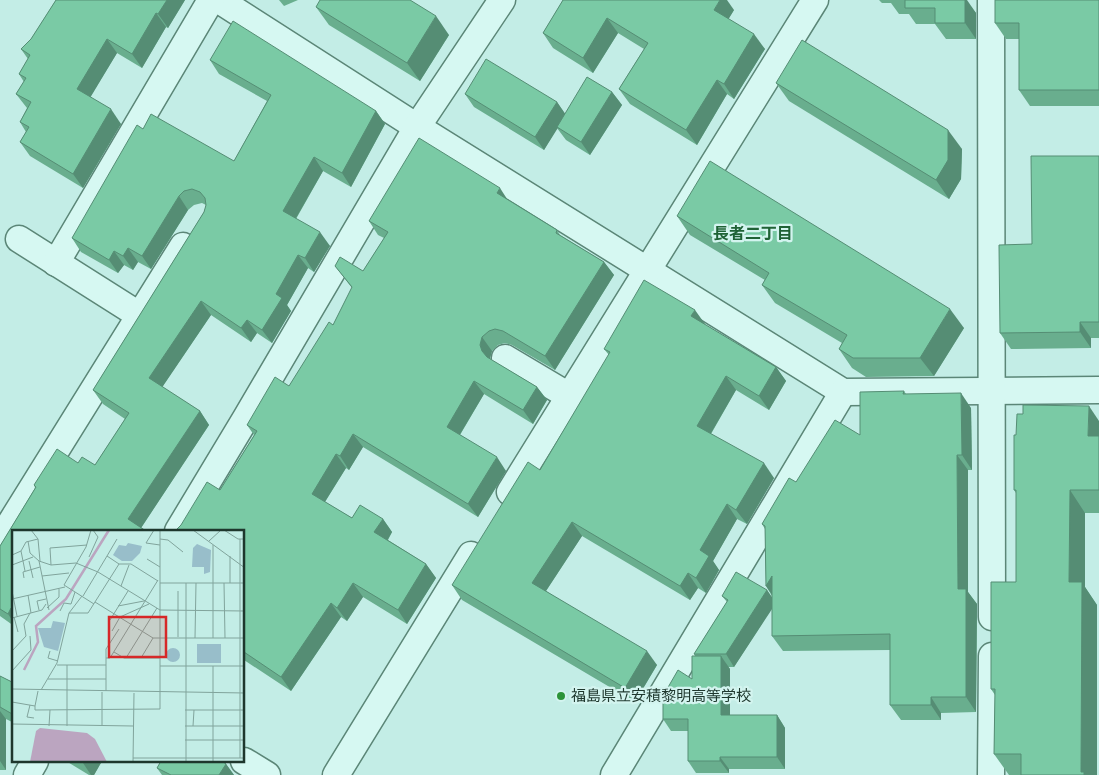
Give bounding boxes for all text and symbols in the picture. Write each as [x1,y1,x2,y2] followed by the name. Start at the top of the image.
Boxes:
[713,223,793,243] district label: 長者二丁目
[12,530,245,762] inset map
[571,686,751,705] place label: 福島県立安積黎明高等学校
[555,690,567,702] marker: 福島県立安積黎明高等学校

